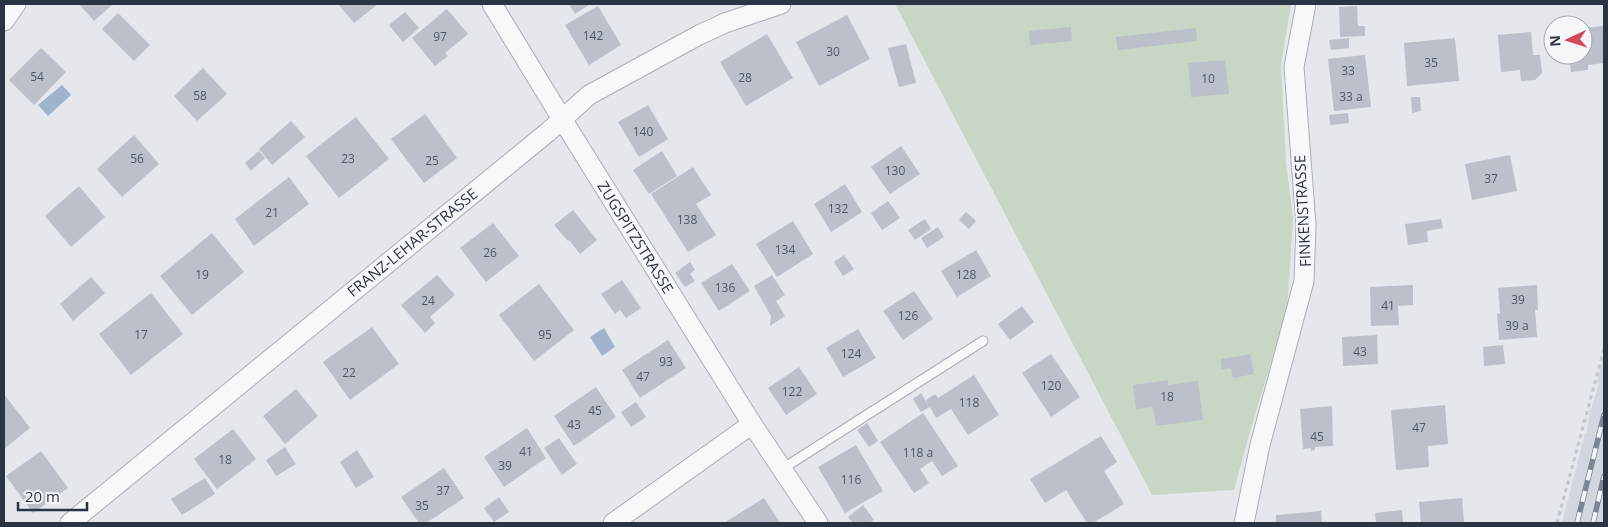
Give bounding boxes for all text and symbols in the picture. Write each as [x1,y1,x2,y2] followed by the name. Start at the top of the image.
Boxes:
[1543,15,1593,65] north arrow
[583,27,603,44] house number: 142
[433,28,447,45] house number: 97
[1545,35,1564,47] text: N
[826,43,840,60] house number: 30
[1424,54,1438,71] house number: 35
[1341,62,1355,79] house number: 33
[30,68,44,85] house number: 54
[738,69,752,86] house number: 28
[1201,70,1215,87] house number: 10
[193,87,207,104] house number: 58
[1339,88,1363,105] house number: 33 a
[633,123,653,140] house number: 140
[130,150,144,167] house number: 56
[341,150,355,167] house number: 23
[425,152,439,169] house number: 25
[1289,155,1315,267] street label: FINKENSTRASSE
[885,162,905,179] house number: 130
[1484,170,1498,187] house number: 37
[593,177,679,297] street label: ZUGSPITZSTRASSE
[343,183,481,301] street label: FRANZ-LEHAR-STRASSE
[828,200,848,217] house number: 132
[265,204,279,221] house number: 21
[677,211,697,228] house number: 138
[775,241,795,258] house number: 134
[483,244,497,261] house number: 26
[195,266,209,283] house number: 19
[956,266,976,283] house number: 128
[715,279,735,296] house number: 136
[1511,291,1525,308] house number: 39
[421,292,435,309] house number: 24
[1381,297,1395,314] house number: 41
[898,307,918,324] house number: 126
[1505,317,1529,334] house number: 39 a
[134,326,148,343] house number: 17
[538,326,552,343] house number: 95
[1353,343,1367,360] house number: 43
[841,345,861,362] house number: 124
[659,353,673,370] house number: 93
[342,364,356,381] house number: 22
[636,368,650,385] house number: 47
[1041,377,1061,394] house number: 120
[782,383,802,400] house number: 122
[1160,388,1174,405] house number: 18
[959,394,979,411] house number: 118
[588,402,602,419] house number: 45
[567,416,581,433] house number: 43
[1412,419,1426,436] house number: 47
[1310,428,1324,445] house number: 45
[519,443,533,460] house number: 41
[903,444,933,461] house number: 118 a
[218,451,232,468] house number: 18
[498,457,512,474] house number: 39
[841,471,861,488] house number: 116
[18,480,86,512] scale bar
[436,482,450,499] house number: 37
[25,486,60,506] text: 20 m
[415,497,429,514] house number: 35

